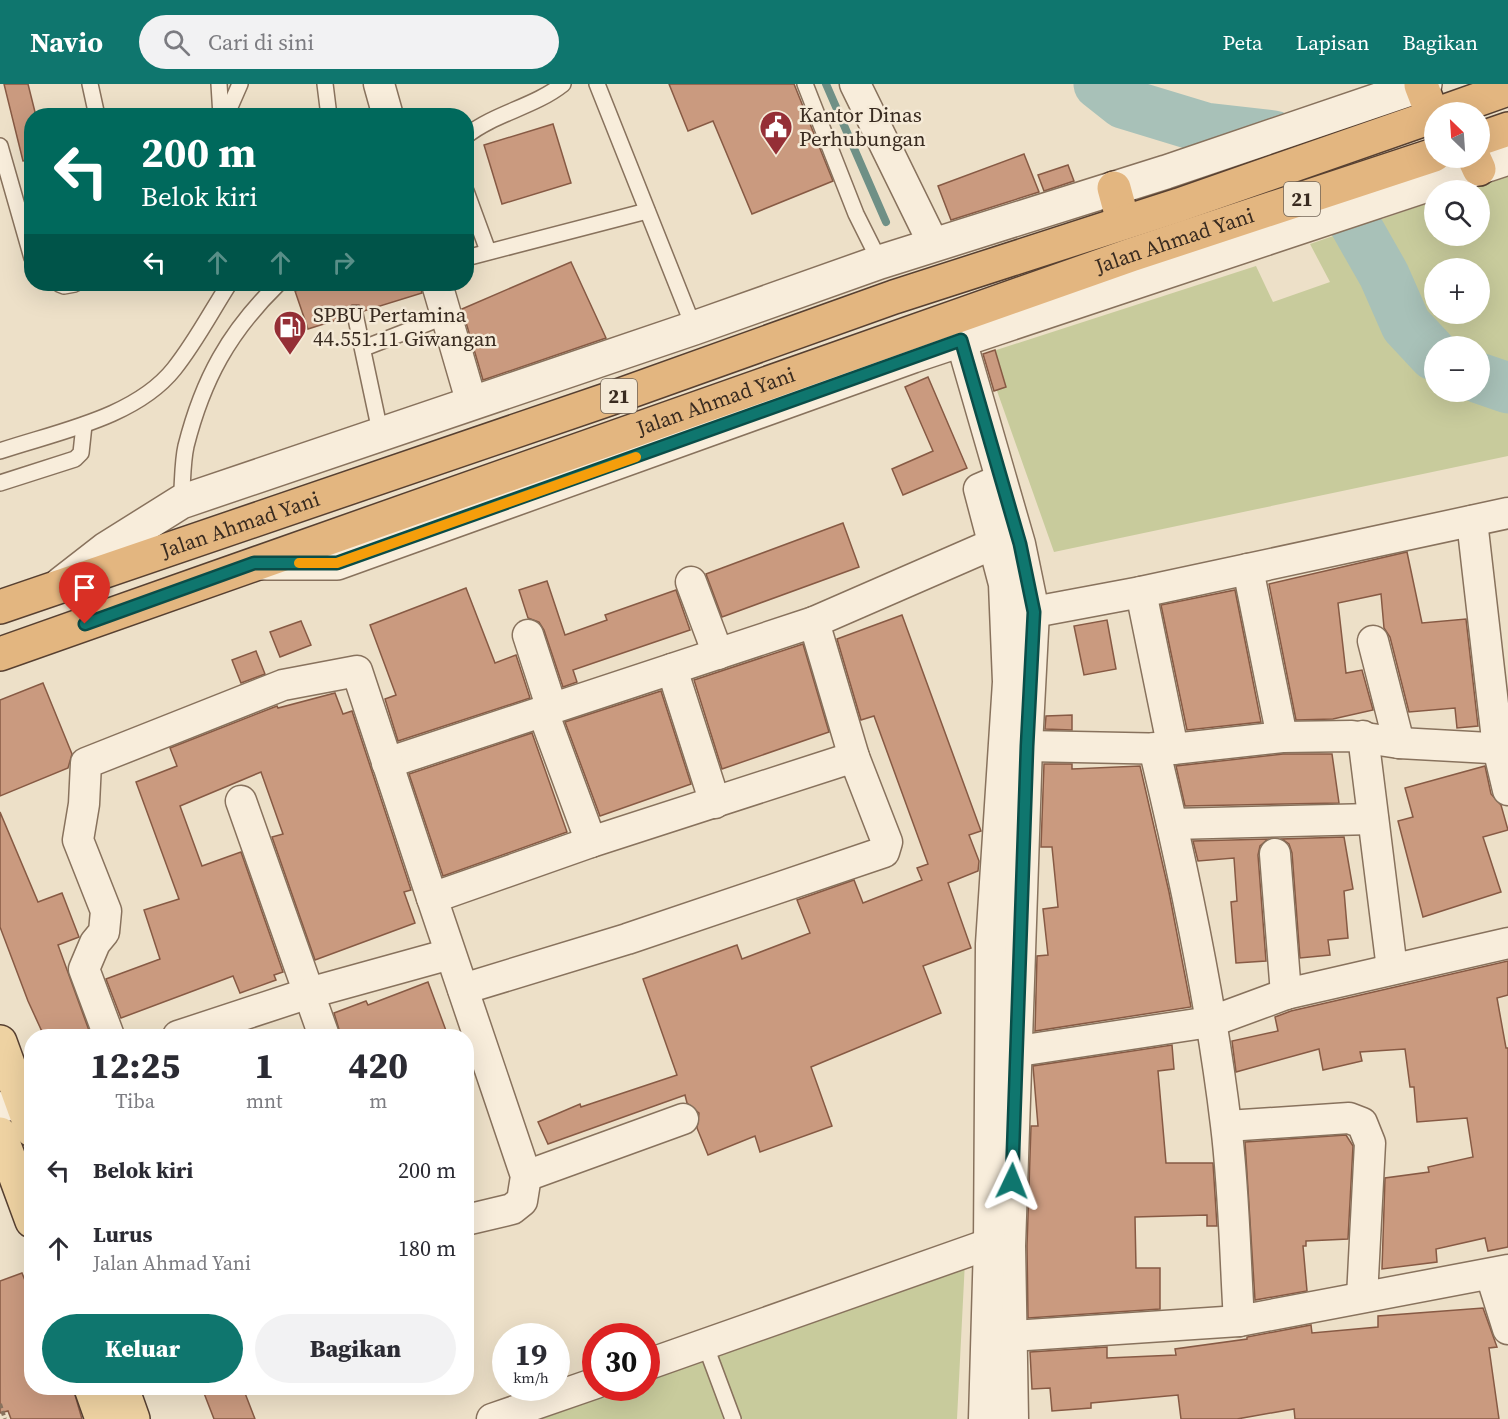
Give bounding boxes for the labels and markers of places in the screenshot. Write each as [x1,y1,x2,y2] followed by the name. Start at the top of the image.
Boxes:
[799,100,926,153] place label: Kantor Dinas Perhubungan
[758,109,794,156] public building icon: Kantor Dinas Perhubungan
[313,300,497,353] place label: SPBU Pertamina 44.551.11 Giwangan
[272,309,308,356] fuel station icon: SPBU Pertamina 44.551.11 Giwangan
[59,562,110,624] pin

